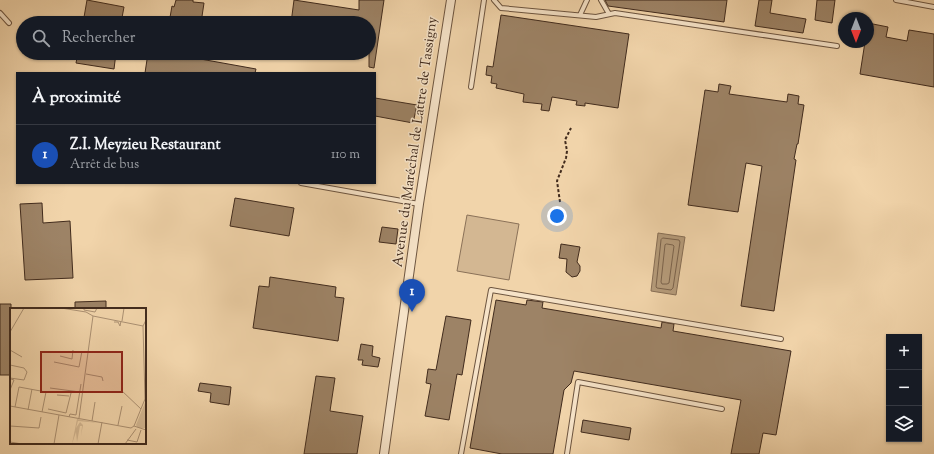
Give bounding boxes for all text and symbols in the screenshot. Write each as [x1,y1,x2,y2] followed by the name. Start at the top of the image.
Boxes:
[838,12,874,48] north arrow
[16,16,376,60] search box
[389,16,443,268] street label: Avenue du Maréchal de Lattre de Tassigny
[30,27,52,49] icon: search
[62,28,135,49] text: Rechercher
[32,86,121,110] text: À proximité
[70,135,221,156] text: Z.I. Meyzieu Restaurant
[43,146,47,164] text: 1
[331,146,360,164] text: 110 m
[70,156,139,174] text: Arrêt de bus
[547,206,567,226] your location
[399,279,425,312] pin: 1
[10,308,146,444] inset map
[886,334,922,442] map controls
[886,334,922,370] button: +
[886,370,922,406] button: −
[886,406,922,442] button: layers

